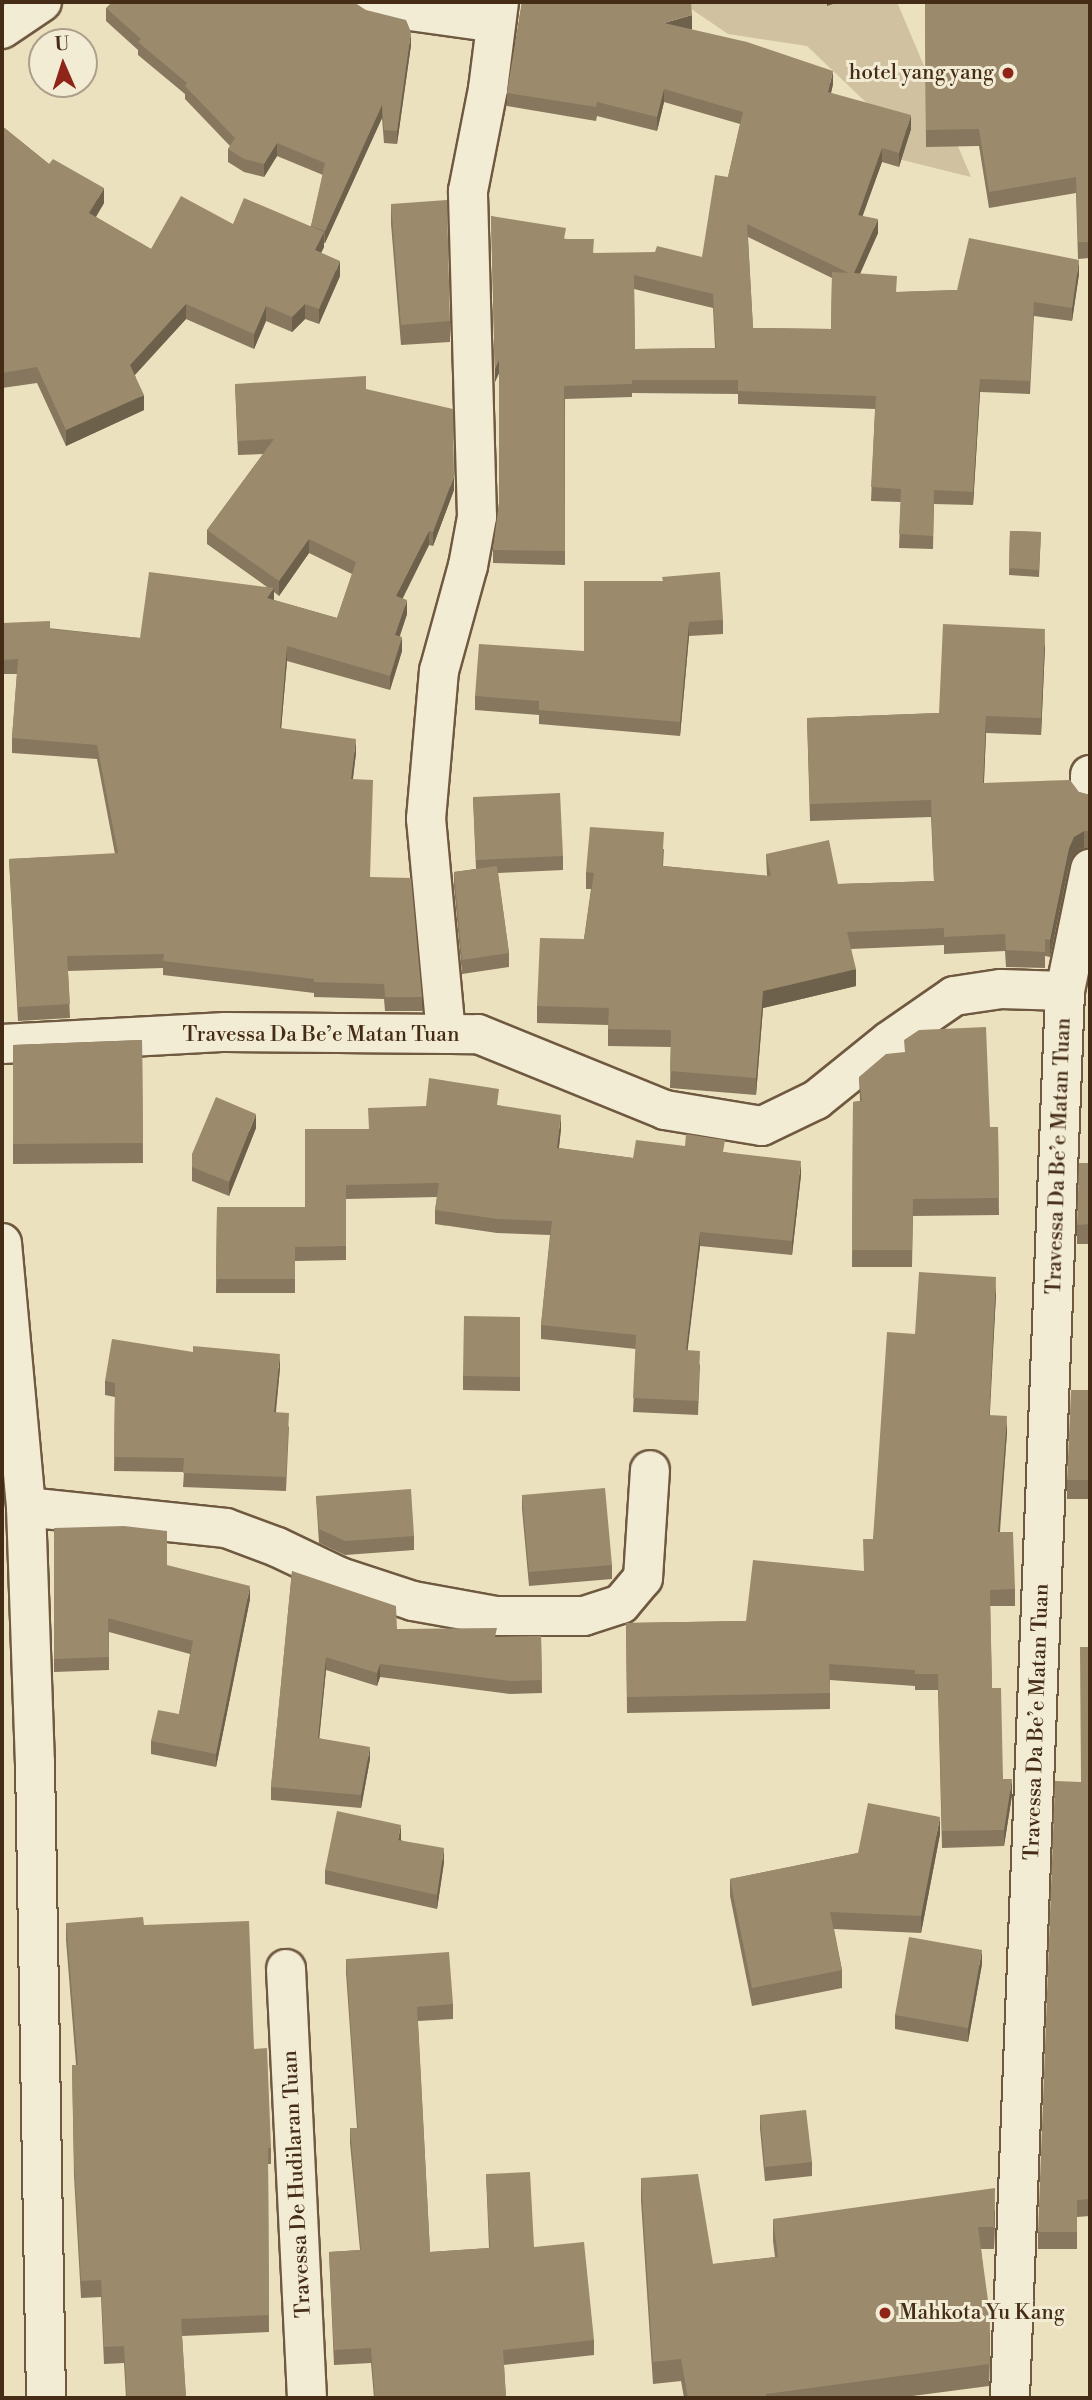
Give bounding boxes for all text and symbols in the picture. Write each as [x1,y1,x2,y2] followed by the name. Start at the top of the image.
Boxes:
[28,28,98,98] north arrow
[54,32,70,56] text: U
[849,60,994,86] place label: hotel yang yang
[1000,65,1016,81] marker: hotel yang yang
[1042,1017,1076,1295] street label: Travessa Da Be’e Matan Tuan
[183,1022,459,1048] street label: Travessa Da Be’e Matan Tuan
[1020,1583,1054,1861] street label: Travessa Da Be’e Matan Tuan
[277,2050,317,2318] street label: Travessa De Hudilaran Tuan
[899,2300,1065,2326] place label: Mahkota Yu Kang
[877,2305,893,2321] marker: Mahkota Yu Kang

